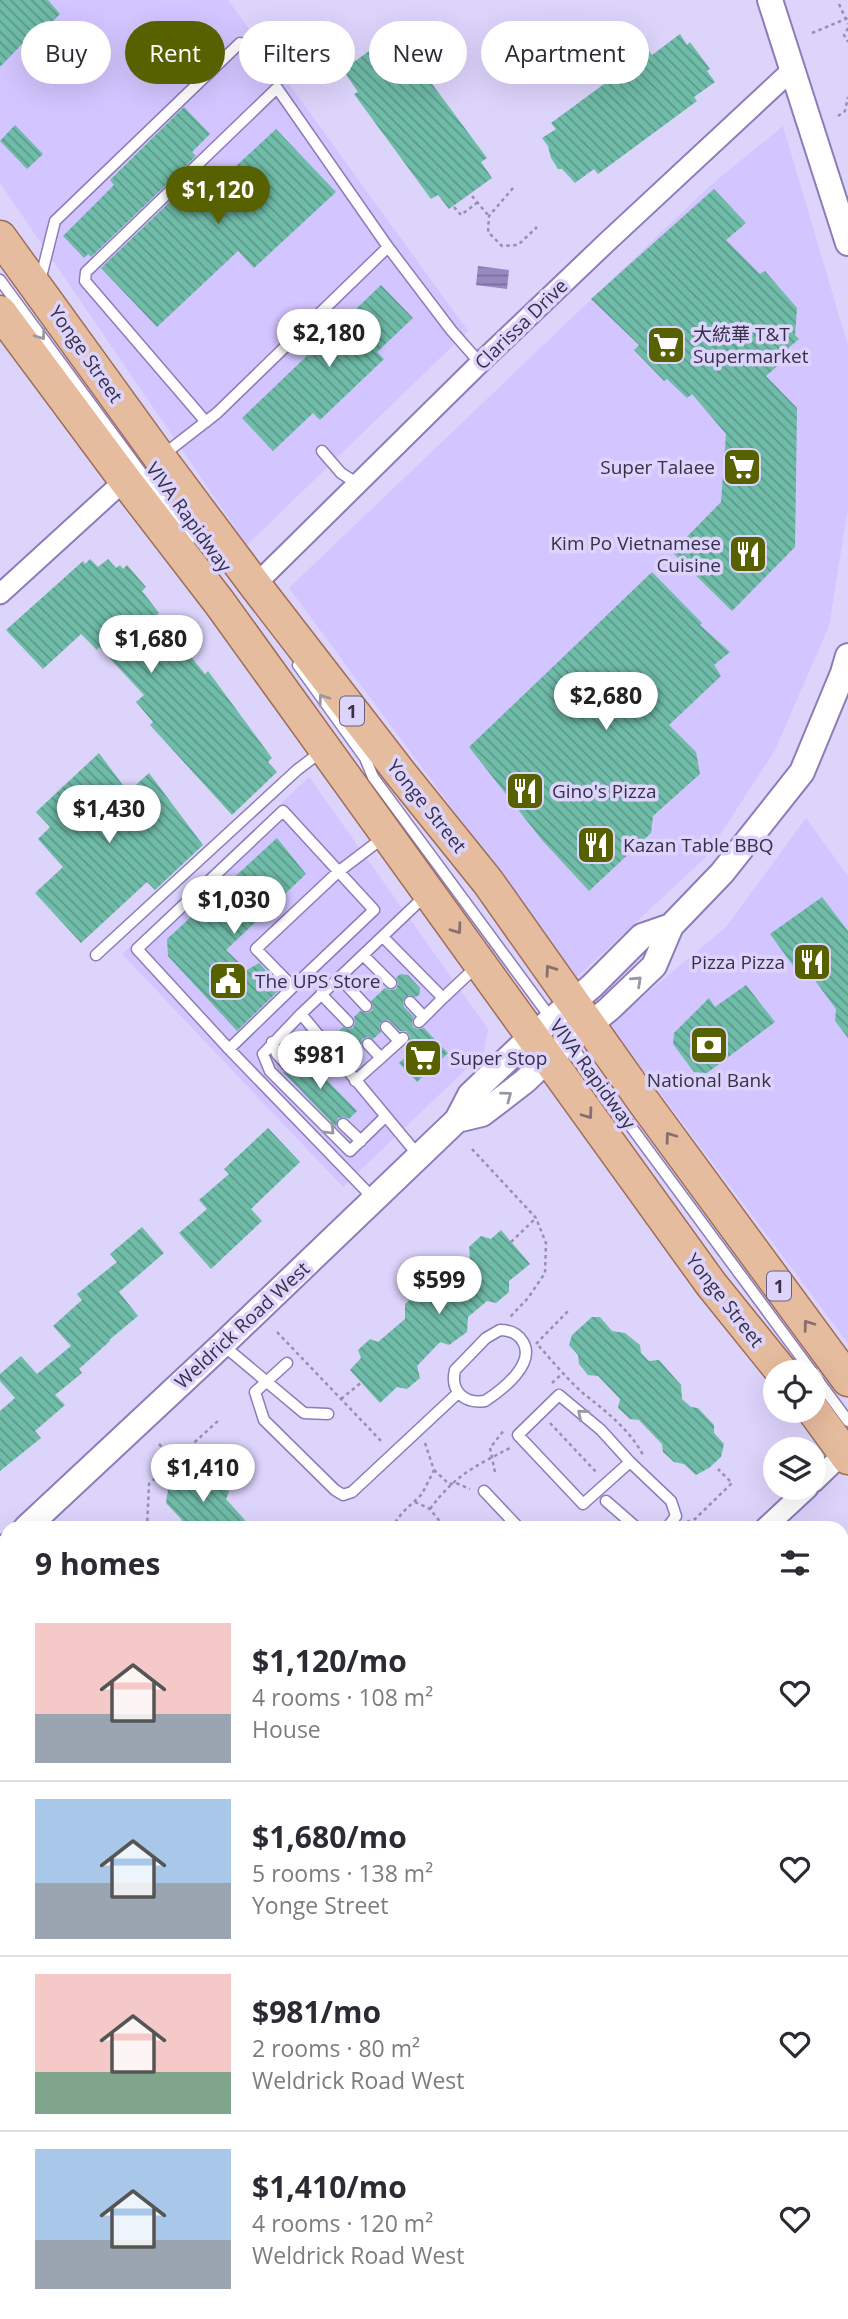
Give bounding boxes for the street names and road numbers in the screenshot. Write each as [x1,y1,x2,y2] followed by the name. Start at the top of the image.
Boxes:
[469,273,573,375] street label: Clarissa Drive
[43,300,129,408] street label: Yonge Street
[140,457,238,578] street label: VIVA Rapidway
[340,696,364,726] road number: 1
[381,754,473,858] street label: Yonge Street
[544,1014,642,1135] street label: VIVA Rapidway
[680,1248,770,1353] street label: Yonge Street
[169,1255,315,1394] street label: Weldrick Road West
[767,1272,791,1301] road number: 1

